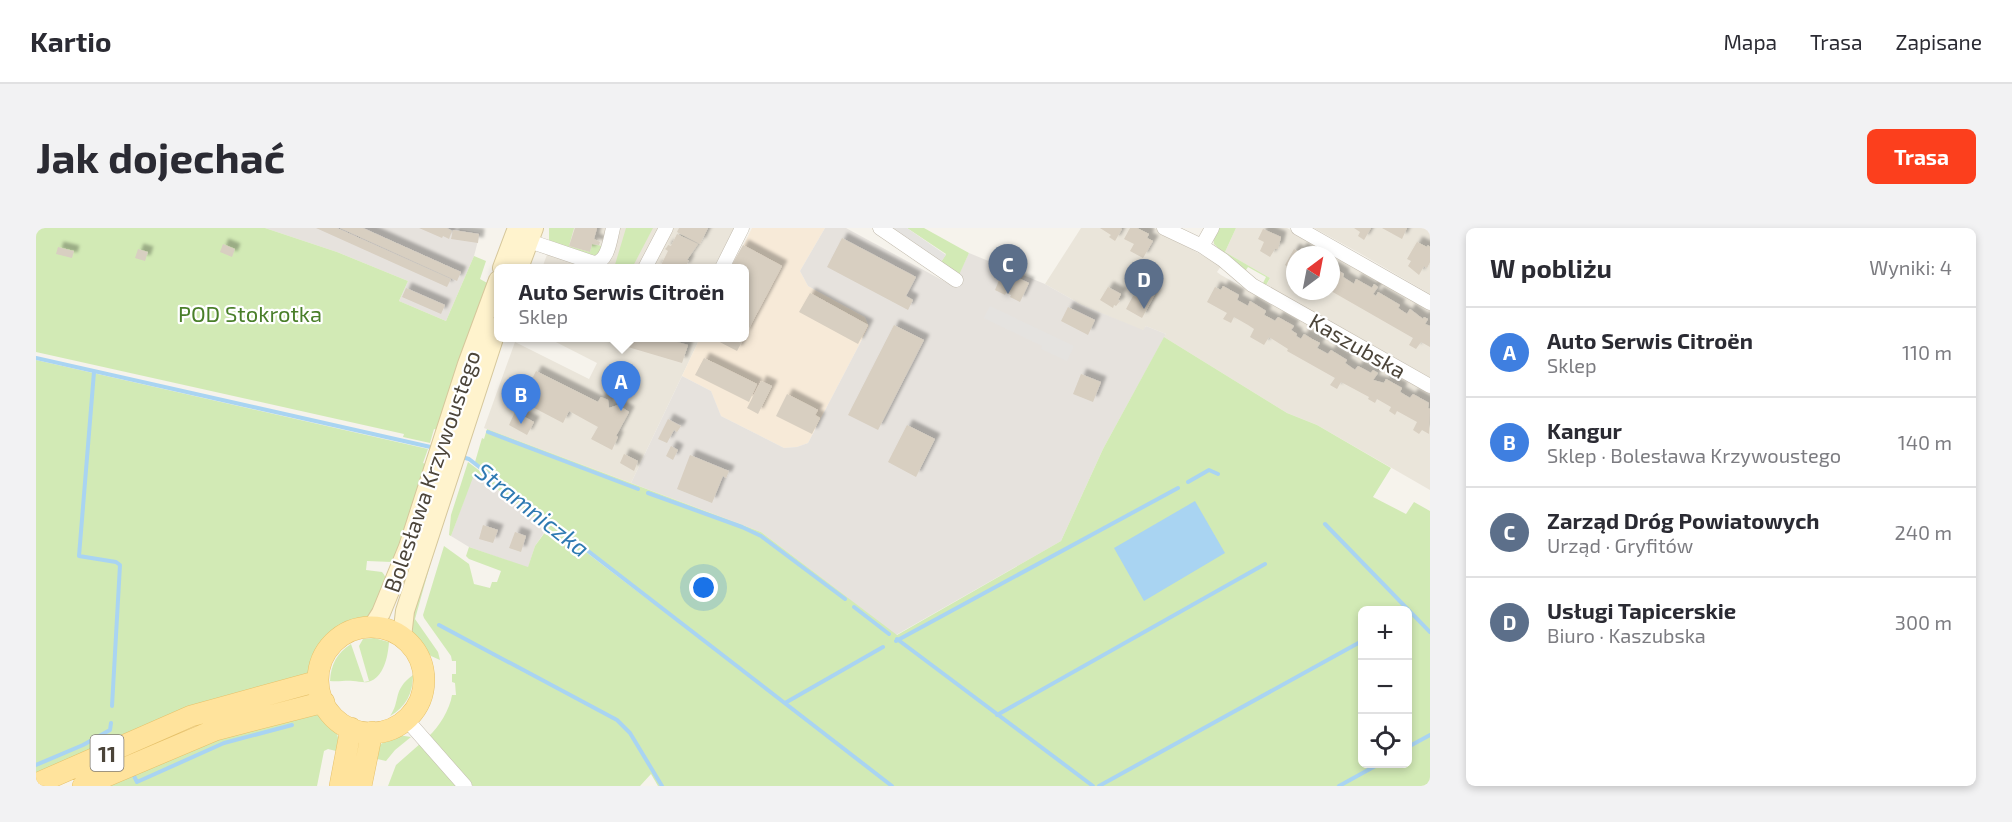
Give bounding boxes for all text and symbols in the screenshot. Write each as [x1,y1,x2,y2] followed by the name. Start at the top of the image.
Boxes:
[30,24,111,58] text: Kartio
[1723,29,1777,54] text: Mapa
[1810,29,1863,54] text: Trasa
[1896,29,1982,54] text: Zapisane
[1867,129,1976,184] button: Trasa
[36,131,285,181] text: Jak dojechać
[988,244,1028,294] pin: C
[1286,246,1340,300] north arrow
[1490,252,1612,283] text: W pobliżu
[1869,255,1952,279] text: Wyniki: 4
[1124,260,1164,309] pin: D
[494,264,749,342] popup
[519,278,724,304] text: Auto Serwis Citroën
[178,300,322,326] park label: POD Stokrotka
[519,304,568,328] text: Sklep
[1305,307,1411,383] street label: Kaszubska
[1547,327,1753,353] text: Auto Serwis Citroën
[1503,340,1516,364] text: A
[1902,340,1952,364] text: 110 m
[377,347,485,595] street label: Bolesława Krzywoustego
[1547,353,1597,377] text: Sklep
[602,362,640,411] pin: A
[502,374,540,424] pin: B
[1547,417,1622,443] text: Kangur
[1503,430,1516,454] text: B
[1898,430,1952,454] text: 140 m
[1547,443,1841,467] text: Sklep · Bolesława Krzywoustego
[470,456,596,562] water label: Stramniczka
[1547,507,1820,533] text: Zarząd Dróg Powiatowych
[1504,520,1515,544] text: C
[1894,520,1952,544] text: 240 m
[1547,533,1693,557] text: Urząd · Gryfitów
[689,573,718,602] your location
[1547,597,1736,623] text: Usługi Tapicerskie
[1358,606,1412,768] map controls
[1358,606,1412,660] button: +
[1503,610,1516,634] text: D
[1895,610,1952,634] text: 300 m
[1547,623,1706,647] text: Biuro · Kaszubska
[1358,660,1412,714] button: −
[1358,714,1412,768] button: locate
[90,735,124,771] road number: 11

